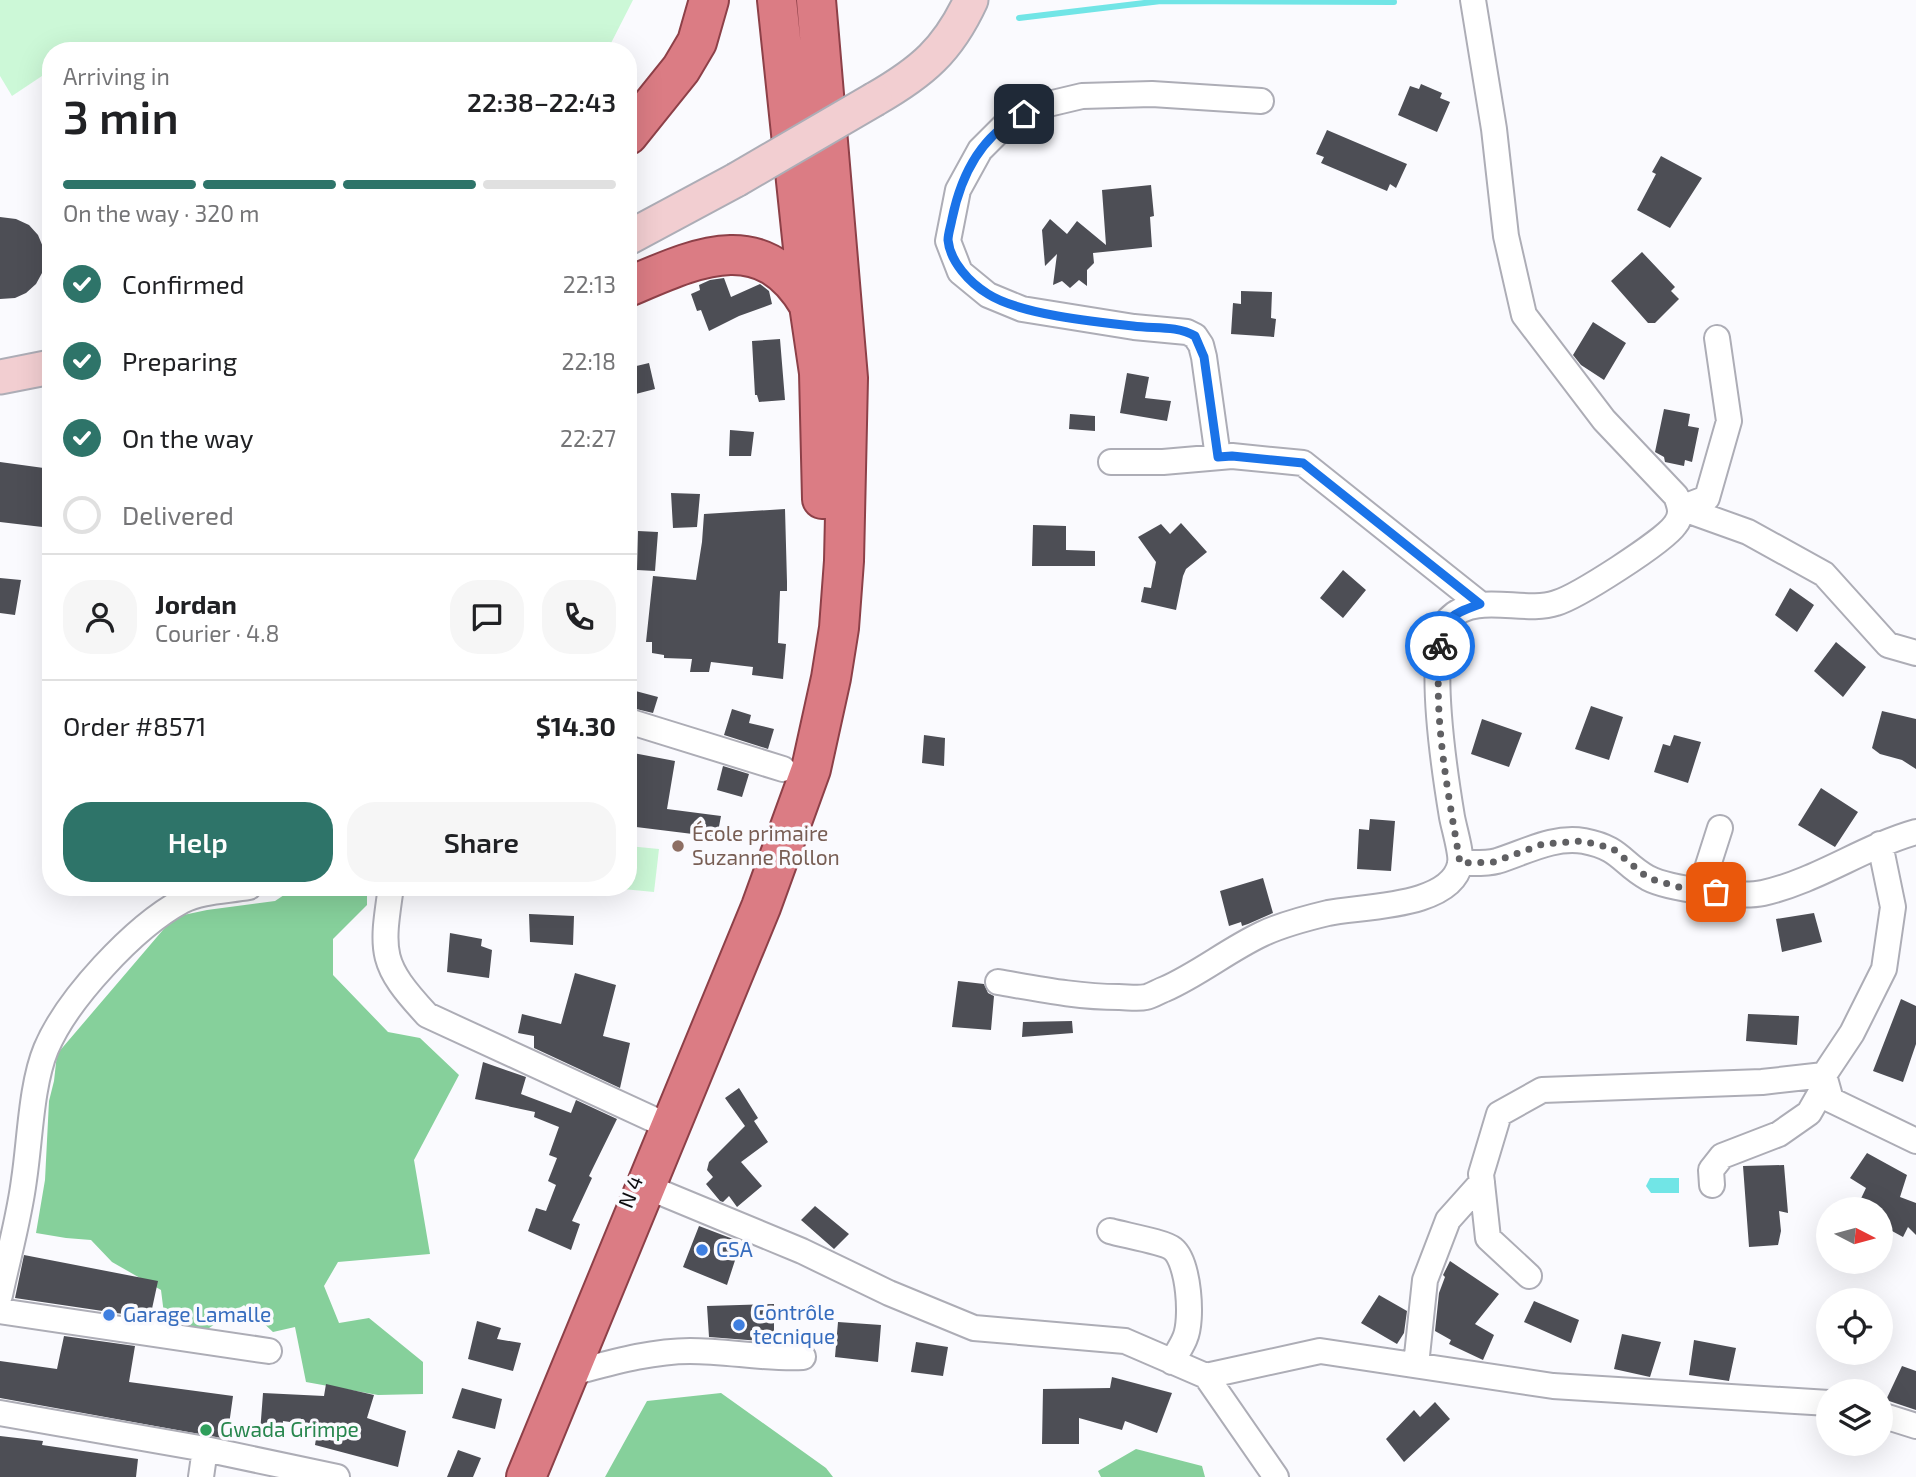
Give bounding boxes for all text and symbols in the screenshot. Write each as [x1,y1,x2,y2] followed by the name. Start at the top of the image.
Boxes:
[63,62,170,90] text: Arriving in
[994,84,1054,144] pin
[467,86,616,117] text: 22:38–22:43
[63,88,179,143] text: 3 min
[1005,95,1043,133] icon: home
[63,199,259,227] text: On the way · 320 m
[63,265,101,303] icon: check
[122,268,245,299] text: Confirmed
[563,270,616,298] text: 22:13
[63,342,101,380] icon: check
[122,345,237,376] text: Preparing
[562,347,616,375] text: 22:18
[63,419,101,457] icon: check
[122,422,253,453] text: On the way
[560,424,616,452] text: 22:27
[122,499,234,530] text: Delivered
[63,580,137,654] button: person
[450,580,524,654] button: chat
[542,580,616,654] button: phone
[155,588,237,619] text: Jordan
[1405,611,1475,681] courier
[155,619,279,647] text: Courier · 4.8
[1421,627,1459,665] icon: bike
[63,710,206,741] text: Order #8571
[536,710,616,741] text: $14.30
[63,802,333,882] button: Help
[347,802,616,882] button: Share
[692,820,840,869] place label: École primaire Suzanne Rollon
[670,838,686,854] marker: École primaire Suzanne Rollon
[1686,862,1746,922] pin
[1697,873,1735,911] icon: bag
[612,1172,647,1211] street label: N 4
[1816,1197,1894,1274] north arrow
[1816,1197,1893,1456] map controls
[716,1236,753,1261] place label: CSA
[694,1242,710,1258] marker: CSA
[1816,1288,1893,1365] button: locate
[753,1299,835,1348] place label: Contrôle tecnique
[123,1301,271,1326] place label: Garage Lamalle
[101,1307,117,1323] marker: Garage Lamalle
[731,1317,747,1333] marker: Contrôle tecnique
[1816,1379,1893,1456] button: layers
[220,1416,359,1441] place label: Gwada Grimpe
[198,1422,214,1438] marker: Gwada Grimpe

